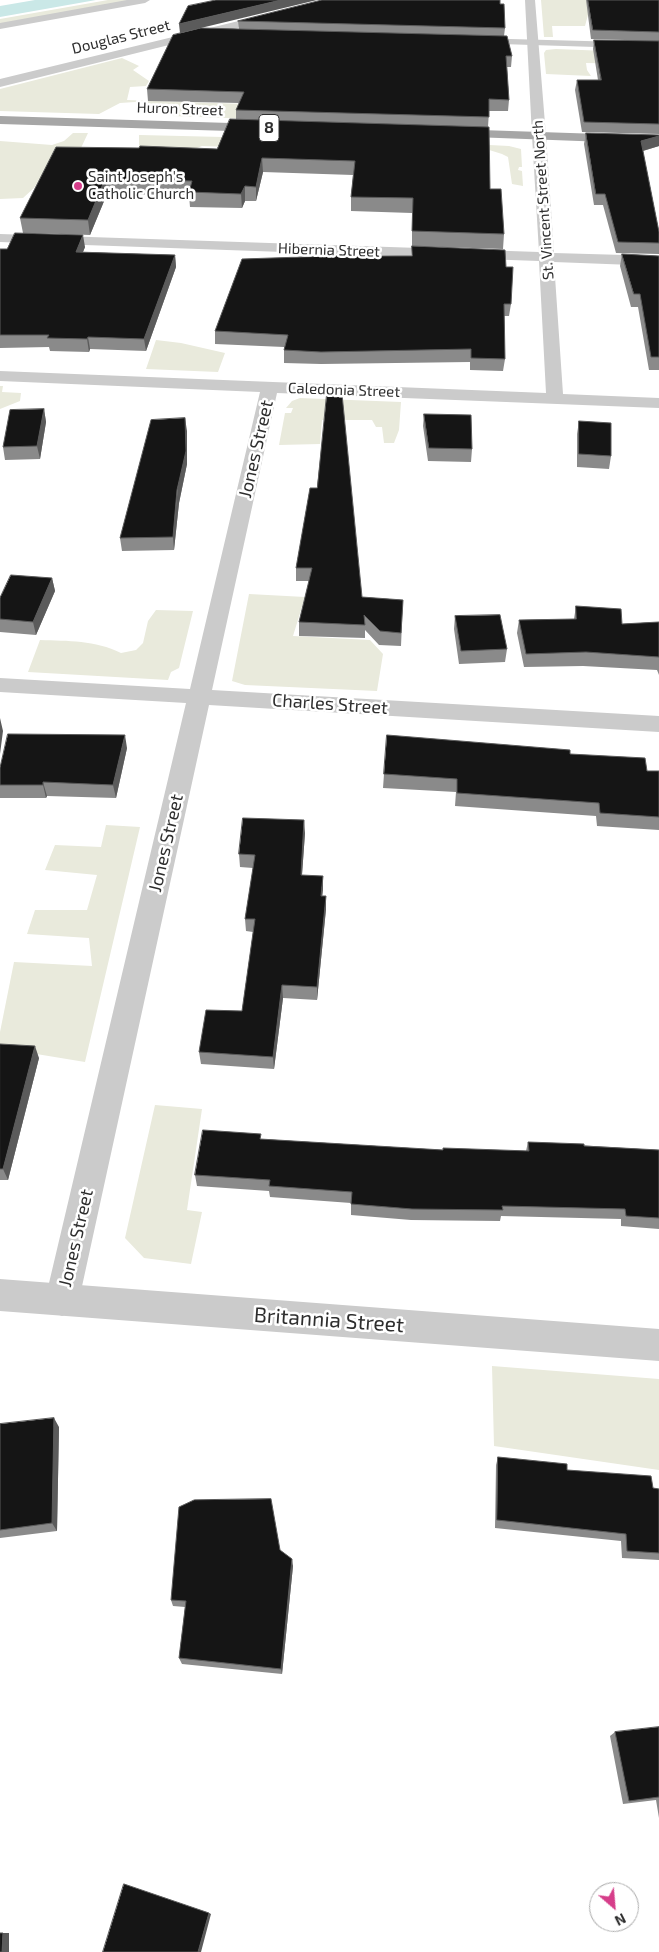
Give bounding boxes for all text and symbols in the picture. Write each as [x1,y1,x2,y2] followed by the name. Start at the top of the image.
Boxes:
[70,16,172,58] street label: Douglas Street
[136,98,224,120] street label: Huron Street
[259,115,279,142] road number: 8
[528,120,558,280] street label: St. Vincent Street North
[88,168,194,203] place label: Saint Joseph's Catholic Church
[72,180,84,192] marker: Saint Joseph's Catholic Church
[278,239,380,261] street label: Hibernia Street
[288,379,400,401] street label: Caledonia Street
[234,398,278,500] street label: Jones Street
[271,689,389,719] street label: Charles Street
[144,792,188,894] street label: Jones Street
[54,1187,98,1289] street label: Jones Street
[253,1302,405,1338] street label: Britannia Street
[589,1882,639,1932] north arrow
[612,1910,629,1930] text: N

